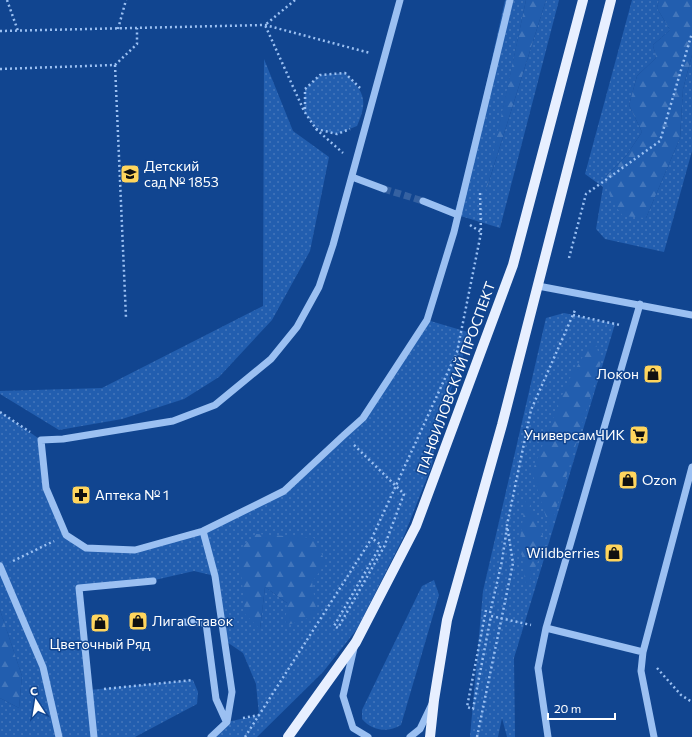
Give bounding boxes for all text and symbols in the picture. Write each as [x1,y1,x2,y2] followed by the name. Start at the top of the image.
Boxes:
[144,157,219,190] place label: Детский сад № 1853
[119,163,141,185] school or university icon: Детский сад № 1853
[413,279,498,477] street label: ПАНФИЛОВСКИЙ ПРОСПЕКТ
[642,363,664,385] shop icon: Локон
[597,365,639,382] place label: Локон
[628,424,650,446] supermarket icon: УниверсамЧИК
[524,426,625,443] place label: УниверсамЧИК
[617,469,639,491] shop icon: Ozon
[642,471,677,488] place label: Ozon
[70,484,92,506] pharmacy icon: Аптека № 1
[95,486,169,503] place label: Аптека № 1
[603,542,625,564] shop icon: Wildberries
[526,544,600,561] place label: Wildberries
[127,610,149,632] shop icon: Лига Ставок
[89,612,111,634] shop icon: Цветочный Ряд
[152,612,234,629] place label: Лига Ставок
[50,635,150,652] place label: Цветочный Ряд
[16,681,56,721] north arrow
[29,683,39,698] text: С
[548,695,615,721] scale bar
[554,701,581,715] text: 20 m

